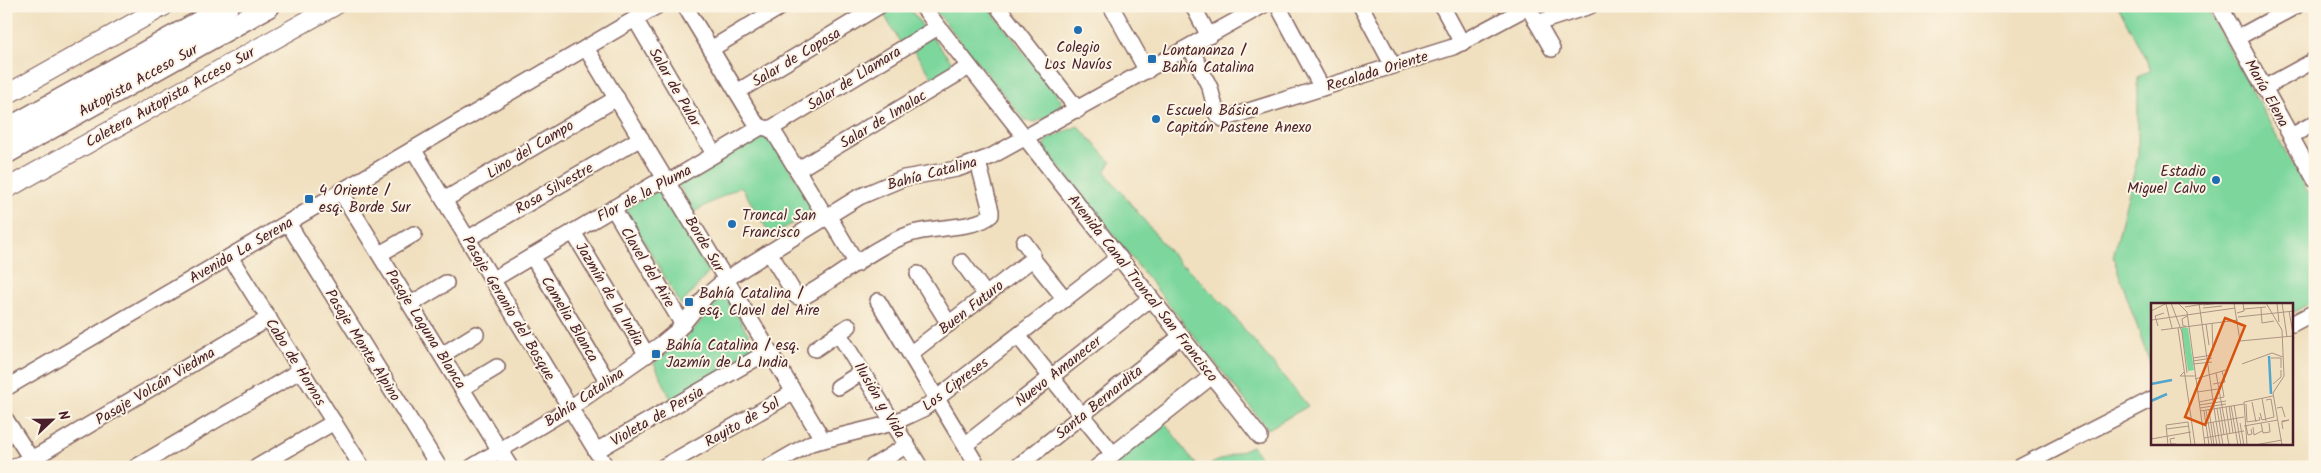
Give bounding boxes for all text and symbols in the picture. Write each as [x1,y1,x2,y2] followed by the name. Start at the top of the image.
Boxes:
[747,22,846,94] street label: Salar de Coposa
[1072,24,1084,36] marker: Colegio Los Navíos
[1044,36,1112,77] place label: Colegio Los Navíos
[74,38,204,124] street label: Autopista Acceso Sur
[1162,39,1254,80] place label: Lontananza / Bahía Catalina
[803,40,906,117] street label: Salar de Llamara
[81,41,261,155] street label: Caletera Autopista Acceso Sur
[642,43,707,132] street label: Salar de Pular
[1323,45,1431,99] street label: Recalada Oriente
[1146,53,1158,65] marker: Lontananza / Bahía Catalina
[2238,55,2295,132] street label: María Elena
[835,84,932,155] street label: Salar de Imalac
[1166,99,1312,140] place label: Escuela Básica Capitán Pastene Anexo
[1150,113,1162,125] marker: Escuela Básica Capitán Pastene Anexo
[482,114,579,185] street label: Lino del Campo
[885,150,980,198] street label: Bahía Catalina
[511,157,598,221] street label: Rosa Silvestre
[593,159,696,229] street label: Flor de la Pluma
[2127,160,2206,201] place label: Estadio Miguel Calvo
[2210,174,2222,186] marker: Estadio Miguel Calvo
[319,179,412,220] place label: 4 Oriente / esq. Borde Sur
[1061,189,1224,388] street label: Avenida Canal Troncal San Francisco
[303,193,315,205] marker: 4 Oriente / esq. Borde Sur
[742,204,816,245] place label: Troncal San Francisco
[185,211,298,291] street label: Avenida La Serena
[678,212,731,278] street label: Borde Sur
[726,218,738,230] marker: Troncal San Francisco
[613,222,681,313] street label: Clavel del Aire
[455,232,561,386] street label: Pasaje Geranio del Bosque
[568,238,650,351] street label: Jazmín de la India
[378,265,472,394] street label: Pasaje Laguna Blanca
[534,272,604,367] street label: Camelia Blanca
[934,274,1010,341] street label: Buen Futuro
[699,282,820,323] place label: Bahía Catalina / esq. Clavel del Aire
[318,285,407,407] street label: Pasaje Monte Alpino
[683,296,695,308] marker: Bahía Catalina / esq. Clavel del Aire
[2151,303,2294,446] inset map
[258,314,332,412] street label: Cabo de Hornos
[1010,330,1108,413] street label: Nuevo Amanecer
[666,334,800,375] place label: Bahía Catalina / esq. Jazmín de La India
[91,342,220,432] street label: Pasaje Volcán Viedma
[650,348,662,360] marker: Bahía Catalina / esq. Jazmín de La India
[917,351,995,418] street label: Los Cipreses
[847,358,911,443] street label: Ilusión y Vida
[1050,360,1149,446] street label: Santa Bernardita
[540,362,630,434] street label: Bahía Catalina
[606,380,709,453] street label: Violeta de Persia
[700,391,785,454] street label: Rayito de Sol
[28,396,78,446] north arrow
[51,407,75,424] text: N

